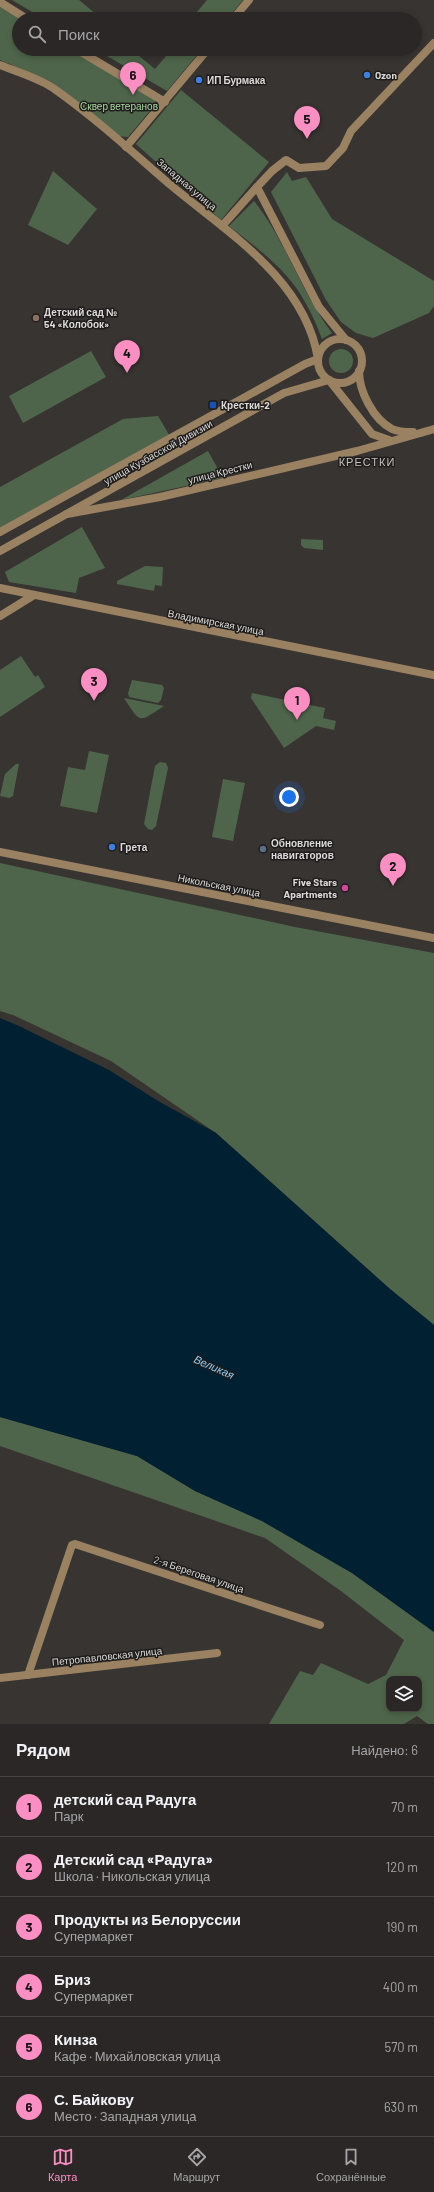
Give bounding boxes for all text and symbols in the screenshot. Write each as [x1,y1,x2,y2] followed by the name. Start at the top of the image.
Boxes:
[12,12,422,56] search box
[26,23,48,45] icon: search
[58,25,100,43] text: Поиск
[120,62,146,95] pin: 6
[375,69,397,81] place label: Ozon
[362,70,372,80] marker: Ozon
[207,74,266,86] place label: ИП Бурмака
[194,75,204,85] marker: ИП Бурмака
[80,100,158,112] park label: Сквер ветеранов
[294,106,320,139] pin: 5
[155,155,220,213] street label: Западная улица
[44,306,117,330] place label: Детский сад № 54 «Колобок»
[31,313,41,323] marker: Детский сад № 54 «Колобок»
[114,340,140,373] pin: 4
[221,399,270,411] place label: Крестки-2
[208,400,218,410] marker: Крестки-2
[102,417,214,487] street label: улица Кузбасской Дивизии
[339,455,395,468] district label: КРЕСТКИ
[187,458,253,486] street label: улица Крестки
[167,607,265,637] street label: Владимирская улица
[81,668,107,701] pin: 3
[284,687,310,720] pin: 1
[279,787,299,807] your location
[271,837,334,861] place label: Обновление навигаторов
[120,841,148,853] place label: Грета
[107,842,117,852] marker: Грета
[258,844,268,854] marker: Обновление навигаторов
[380,853,406,886] pin: 2
[177,871,262,899] street label: Никольская улица
[284,876,337,900] place label: Five Stars Apartments
[340,883,350,893] marker: Five Stars Apartments
[192,1352,236,1381] water label: Великая
[152,1553,246,1595] street label: 2-я Береговая улица
[51,1644,163,1668] street label: Петропавловская улица
[386,1676,422,1712] map controls
[386,1676,422,1712] button: layers
[16,1739,71,1759] text: Рядом
[351,1742,418,1758] text: Найдено: 6
[54,1790,196,1808] text: детский сад Радуга
[27,1799,31,1815] text: 1
[391,1799,418,1815] text: 70 m
[54,1808,84,1824] text: Парк
[54,1850,213,1868] text: Детский сад «Радуга»
[25,1859,33,1875] text: 2
[386,1859,418,1875] text: 120 m
[54,1868,210,1884] text: Школа · Никольская улица
[54,1910,241,1928] text: Продукты из Белоруссии
[25,1919,33,1935] text: 3
[386,1919,418,1935] text: 190 m
[54,1928,133,1944] text: Супермаркет
[54,1970,91,1988] text: Бриз
[25,1979,33,1995] text: 4
[383,1979,418,1995] text: 400 m
[54,1988,133,2004] text: Супермаркет
[54,2030,97,2048] text: Кинза
[25,2039,33,2055] text: 5
[384,2039,418,2055] text: 570 m
[54,2048,220,2064] text: Кафе · Михайловская улица
[54,2090,134,2108] text: С. Байкову
[26,2099,32,2115] text: 6
[384,2099,418,2115] text: 630 m
[54,2108,196,2124] text: Место · Западная улица
[48,2146,77,2183] tab: Карта
[173,2146,220,2183] tab: Маршрут
[316,2146,386,2183] tab: Сохранённые

